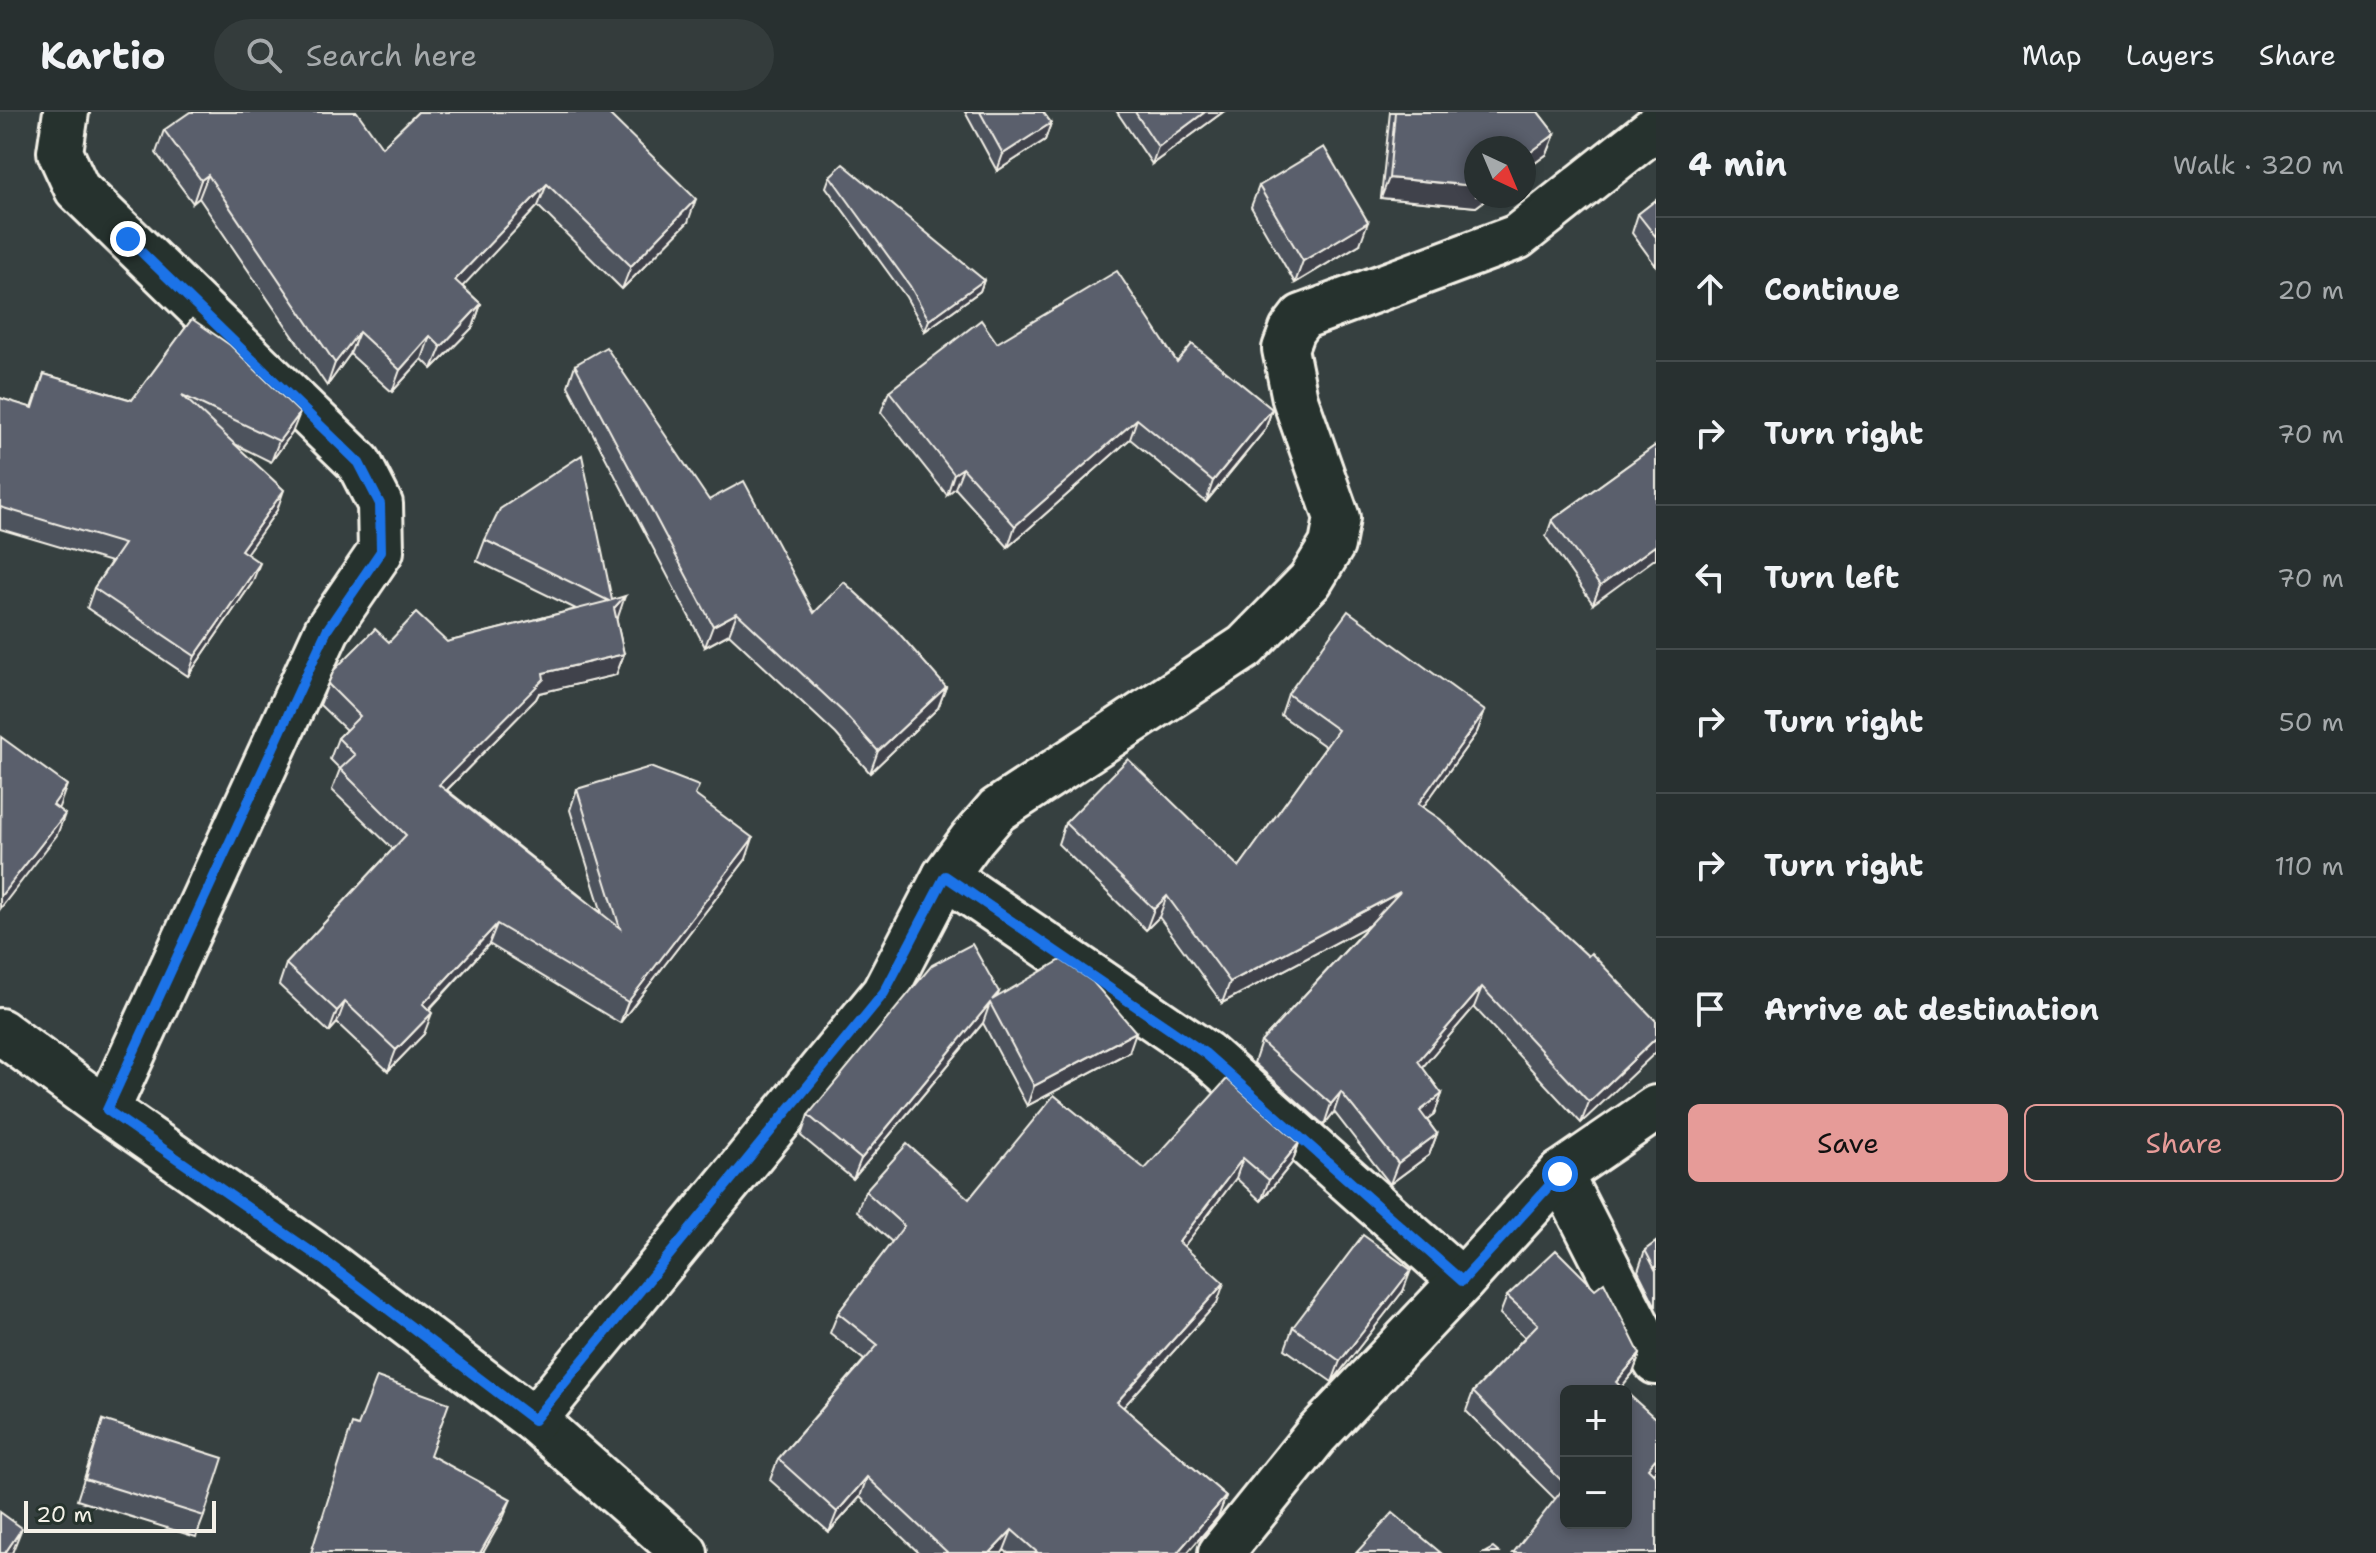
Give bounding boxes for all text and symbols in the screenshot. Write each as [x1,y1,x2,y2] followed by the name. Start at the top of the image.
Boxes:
[214,19,774,91] search box
[40,30,166,81] text: Kartio
[242,33,286,77] icon: search
[306,35,477,76] text: Search here
[2022,36,2082,74] text: Map
[2126,36,2215,74] text: Layers
[2259,36,2336,74] text: Share
[1464,136,1536,208] north arrow
[1688,141,1787,187] text: 4 min
[2173,147,2344,182] text: Walk · 320 m
[110,221,146,257] route end
[1688,267,1732,311] icon: ahead
[1764,269,1900,310] text: Continue
[2277,272,2344,307] text: 20 m
[1688,411,1732,455] icon: right
[1764,413,1923,454] text: Turn right
[2277,416,2344,451] text: 70 m
[1688,555,1732,599] icon: left
[1764,557,1899,598] text: Turn left
[2277,560,2344,595] text: 70 m
[1688,699,1732,743] icon: right
[1764,701,1923,742] text: Turn right
[2279,704,2344,739] text: 50 m
[1688,843,1732,887] icon: right
[1764,845,1923,886] text: Turn right
[2274,848,2344,883] text: 110 m
[1688,987,1732,1031] icon: arrive
[1764,989,2099,1030] text: Arrive at destination
[1688,1104,2008,1182] button: Save
[2024,1104,2344,1182] button: Share
[1542,1156,1578,1192] route start
[1560,1385,1632,1529] map controls
[1560,1385,1632,1457] button: +
[1560,1457,1632,1529] button: −
[24,1497,216,1533] scale bar
[36,1500,93,1529] text: 20 m

